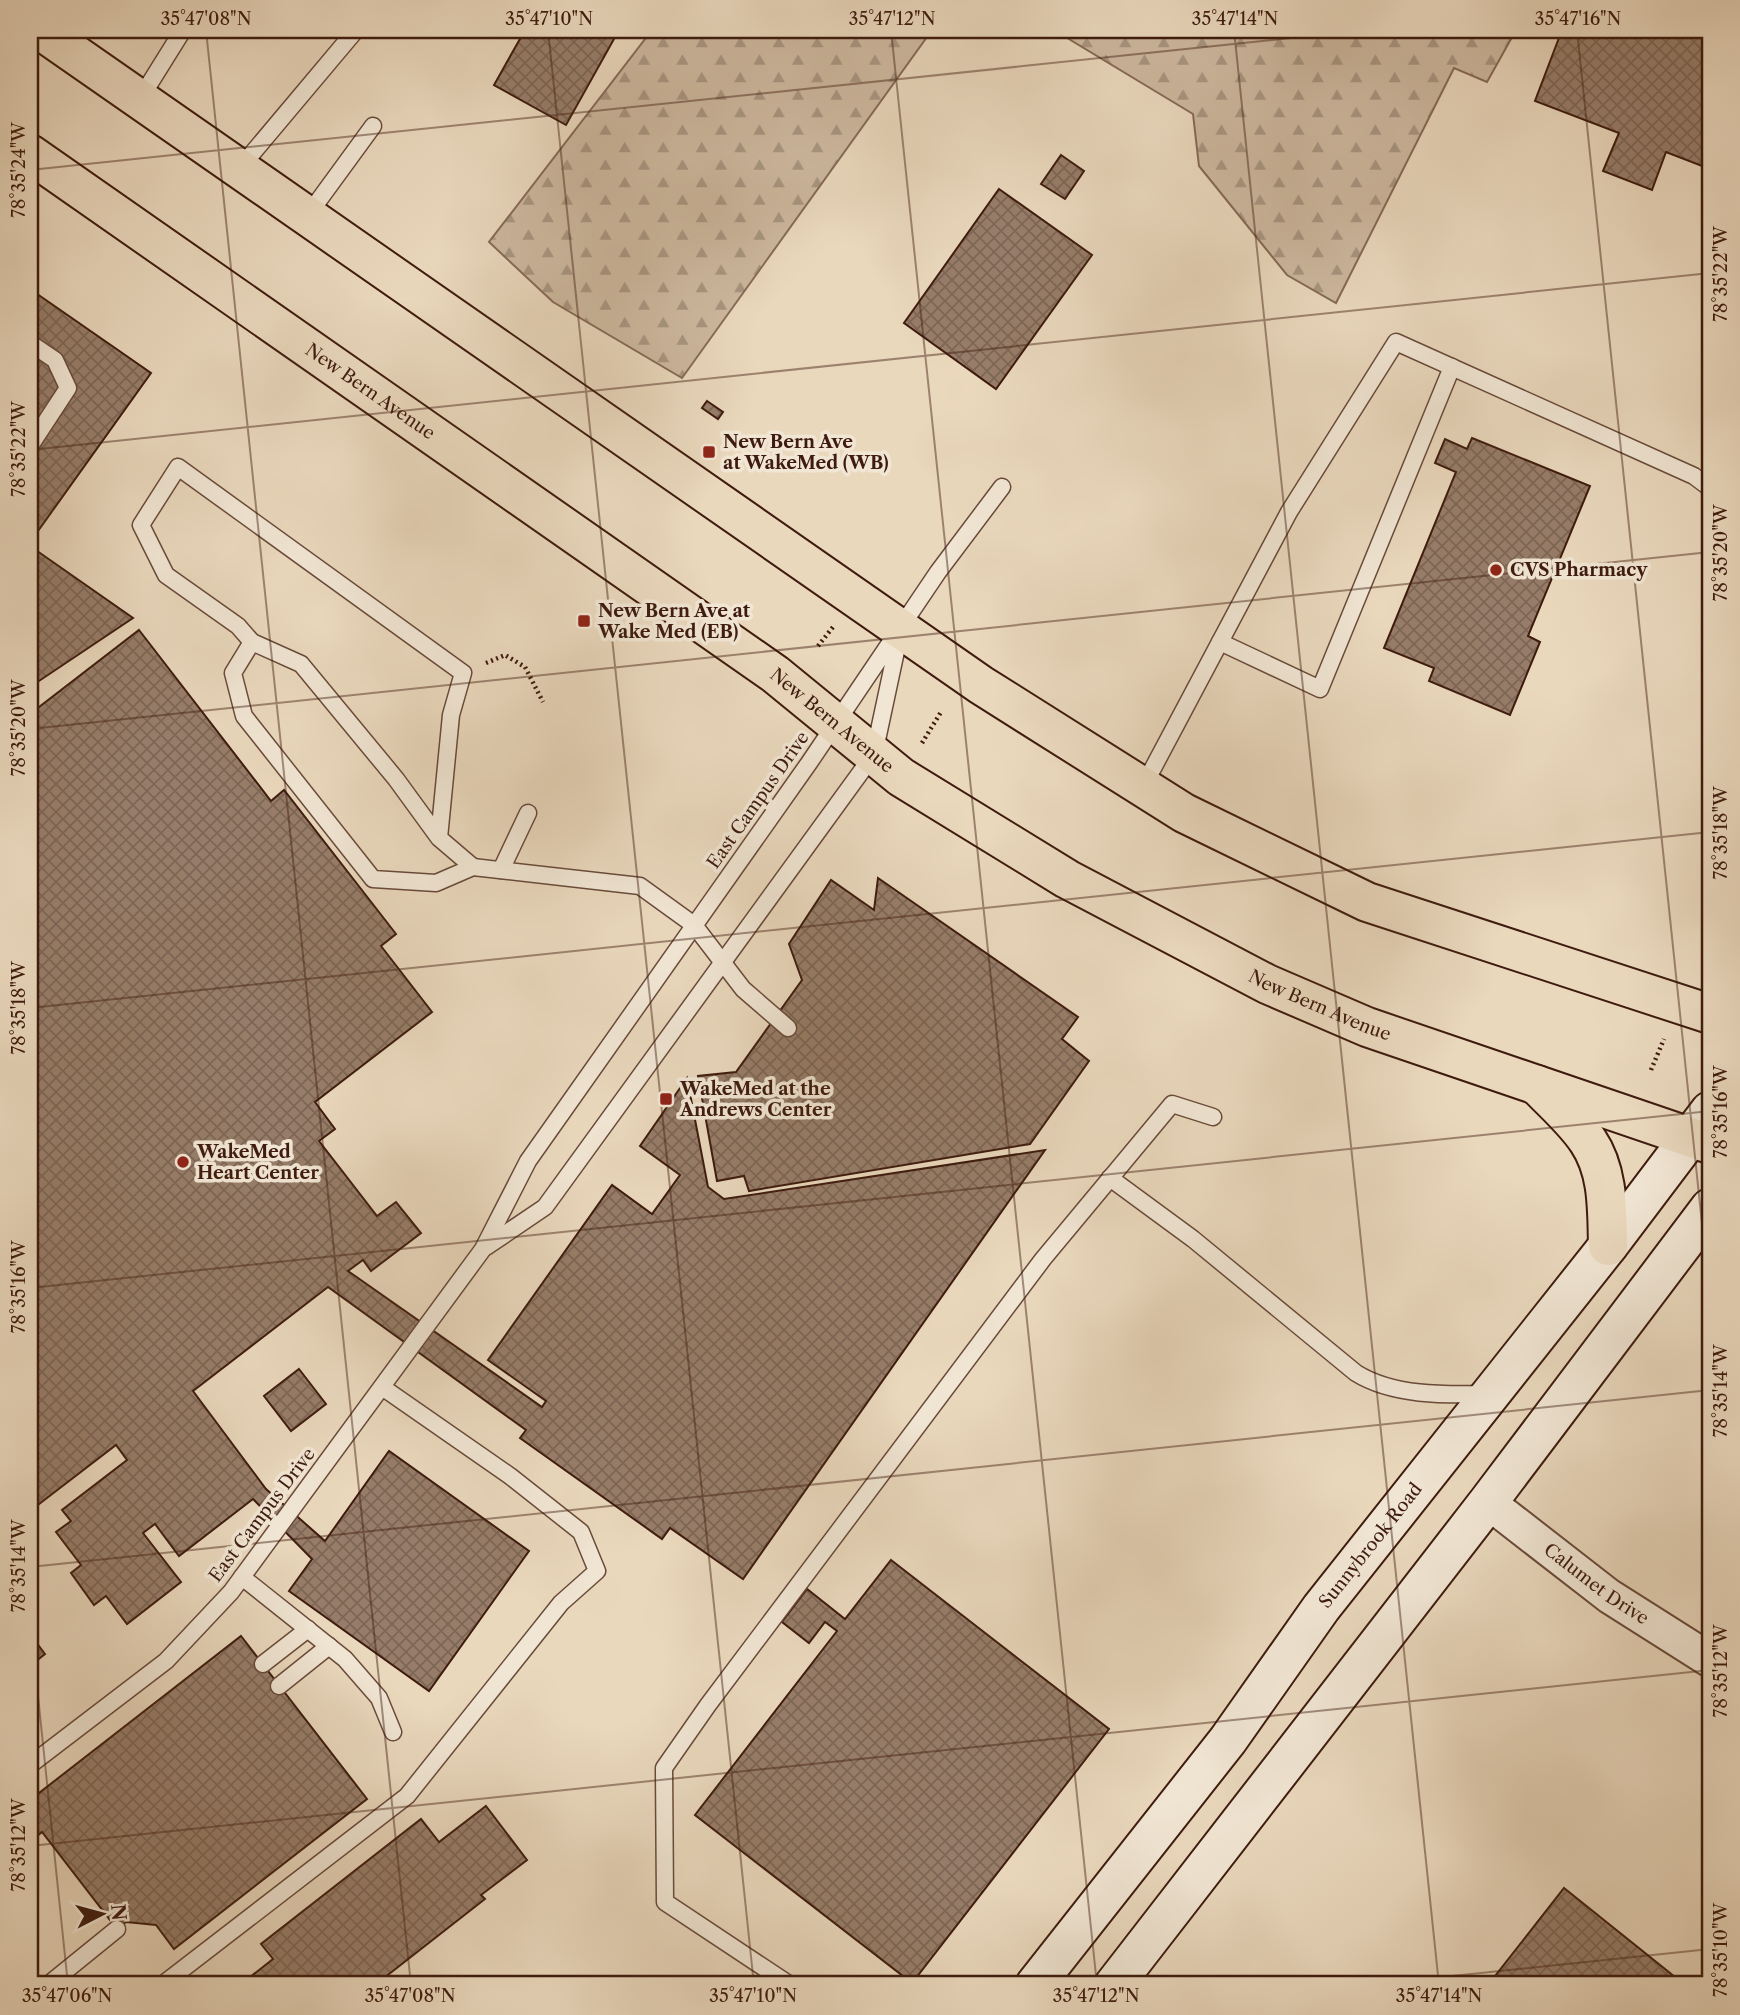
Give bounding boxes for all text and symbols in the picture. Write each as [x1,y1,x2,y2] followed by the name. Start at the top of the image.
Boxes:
[160,8,252,30] text: 35°47'08"N
[505,8,593,30] text: 35°47'10"N
[848,8,936,30] text: 35°47'12"N
[1192,8,1279,30] text: 35°47'14"N
[1535,8,1622,30] text: 35°47'16"N
[8,121,30,218] text: 78°35'24"W
[1710,225,1732,322] text: 78°35'22"W
[301,339,439,444] street label: New Bern Avenue
[8,400,30,497] text: 78°35'22"W
[723,431,889,474] place label: New Bern Ave at WakeMed (WB)
[701,444,717,460] marker: New Bern Ave at WakeMed (WB)
[1710,503,1732,602] text: 78°35'20"W
[1510,559,1648,581] place label: CVS Pharmacy
[1488,562,1504,578] marker: CVS Pharmacy
[597,600,751,643] place label: New Bern Ave at Wake Med (EB)
[576,613,592,629] marker: New Bern Ave at Wake Med (EB)
[766,664,898,777] street label: New Bern Avenue
[8,678,30,777] text: 78°35'20"W
[702,727,814,873] street label: East Campus Drive
[1710,785,1732,880] text: 78°35'18"W
[8,960,30,1055] text: 78°35'18"W
[1245,965,1394,1045] street label: New Bern Avenue
[1710,1064,1732,1159] text: 78°35'16"W
[679,1078,832,1121] place label: WakeMed at the Andrews Center
[658,1091,674,1107] marker: WakeMed at the Andrews Center
[196,1141,319,1184] place label: WakeMed Heart Center
[175,1154,191,1170] marker: WakeMed Heart Center
[8,1239,30,1334] text: 78°35'16"W
[1710,1343,1732,1438] text: 78°35'14"W
[204,1443,320,1587] street label: East Campus Drive
[1314,1478,1427,1613] street label: Sunnybrook Road
[8,1518,30,1613] text: 78°35'14"W
[1539,1538,1653,1629] street label: Calumet Drive
[1710,1623,1732,1718] text: 78°35'12"W
[8,1797,30,1892] text: 78°35'12"W
[66,1878,136,1948] north arrow
[1710,1902,1732,1997] text: 78°35'10"W
[106,1903,131,1922] text: N
[22,1985,112,2007] text: 35°47'06"N
[364,1985,456,2007] text: 35°47'08"N
[709,1985,797,2007] text: 35°47'10"N
[1052,1985,1140,2007] text: 35°47'12"N
[1396,1985,1483,2007] text: 35°47'14"N

